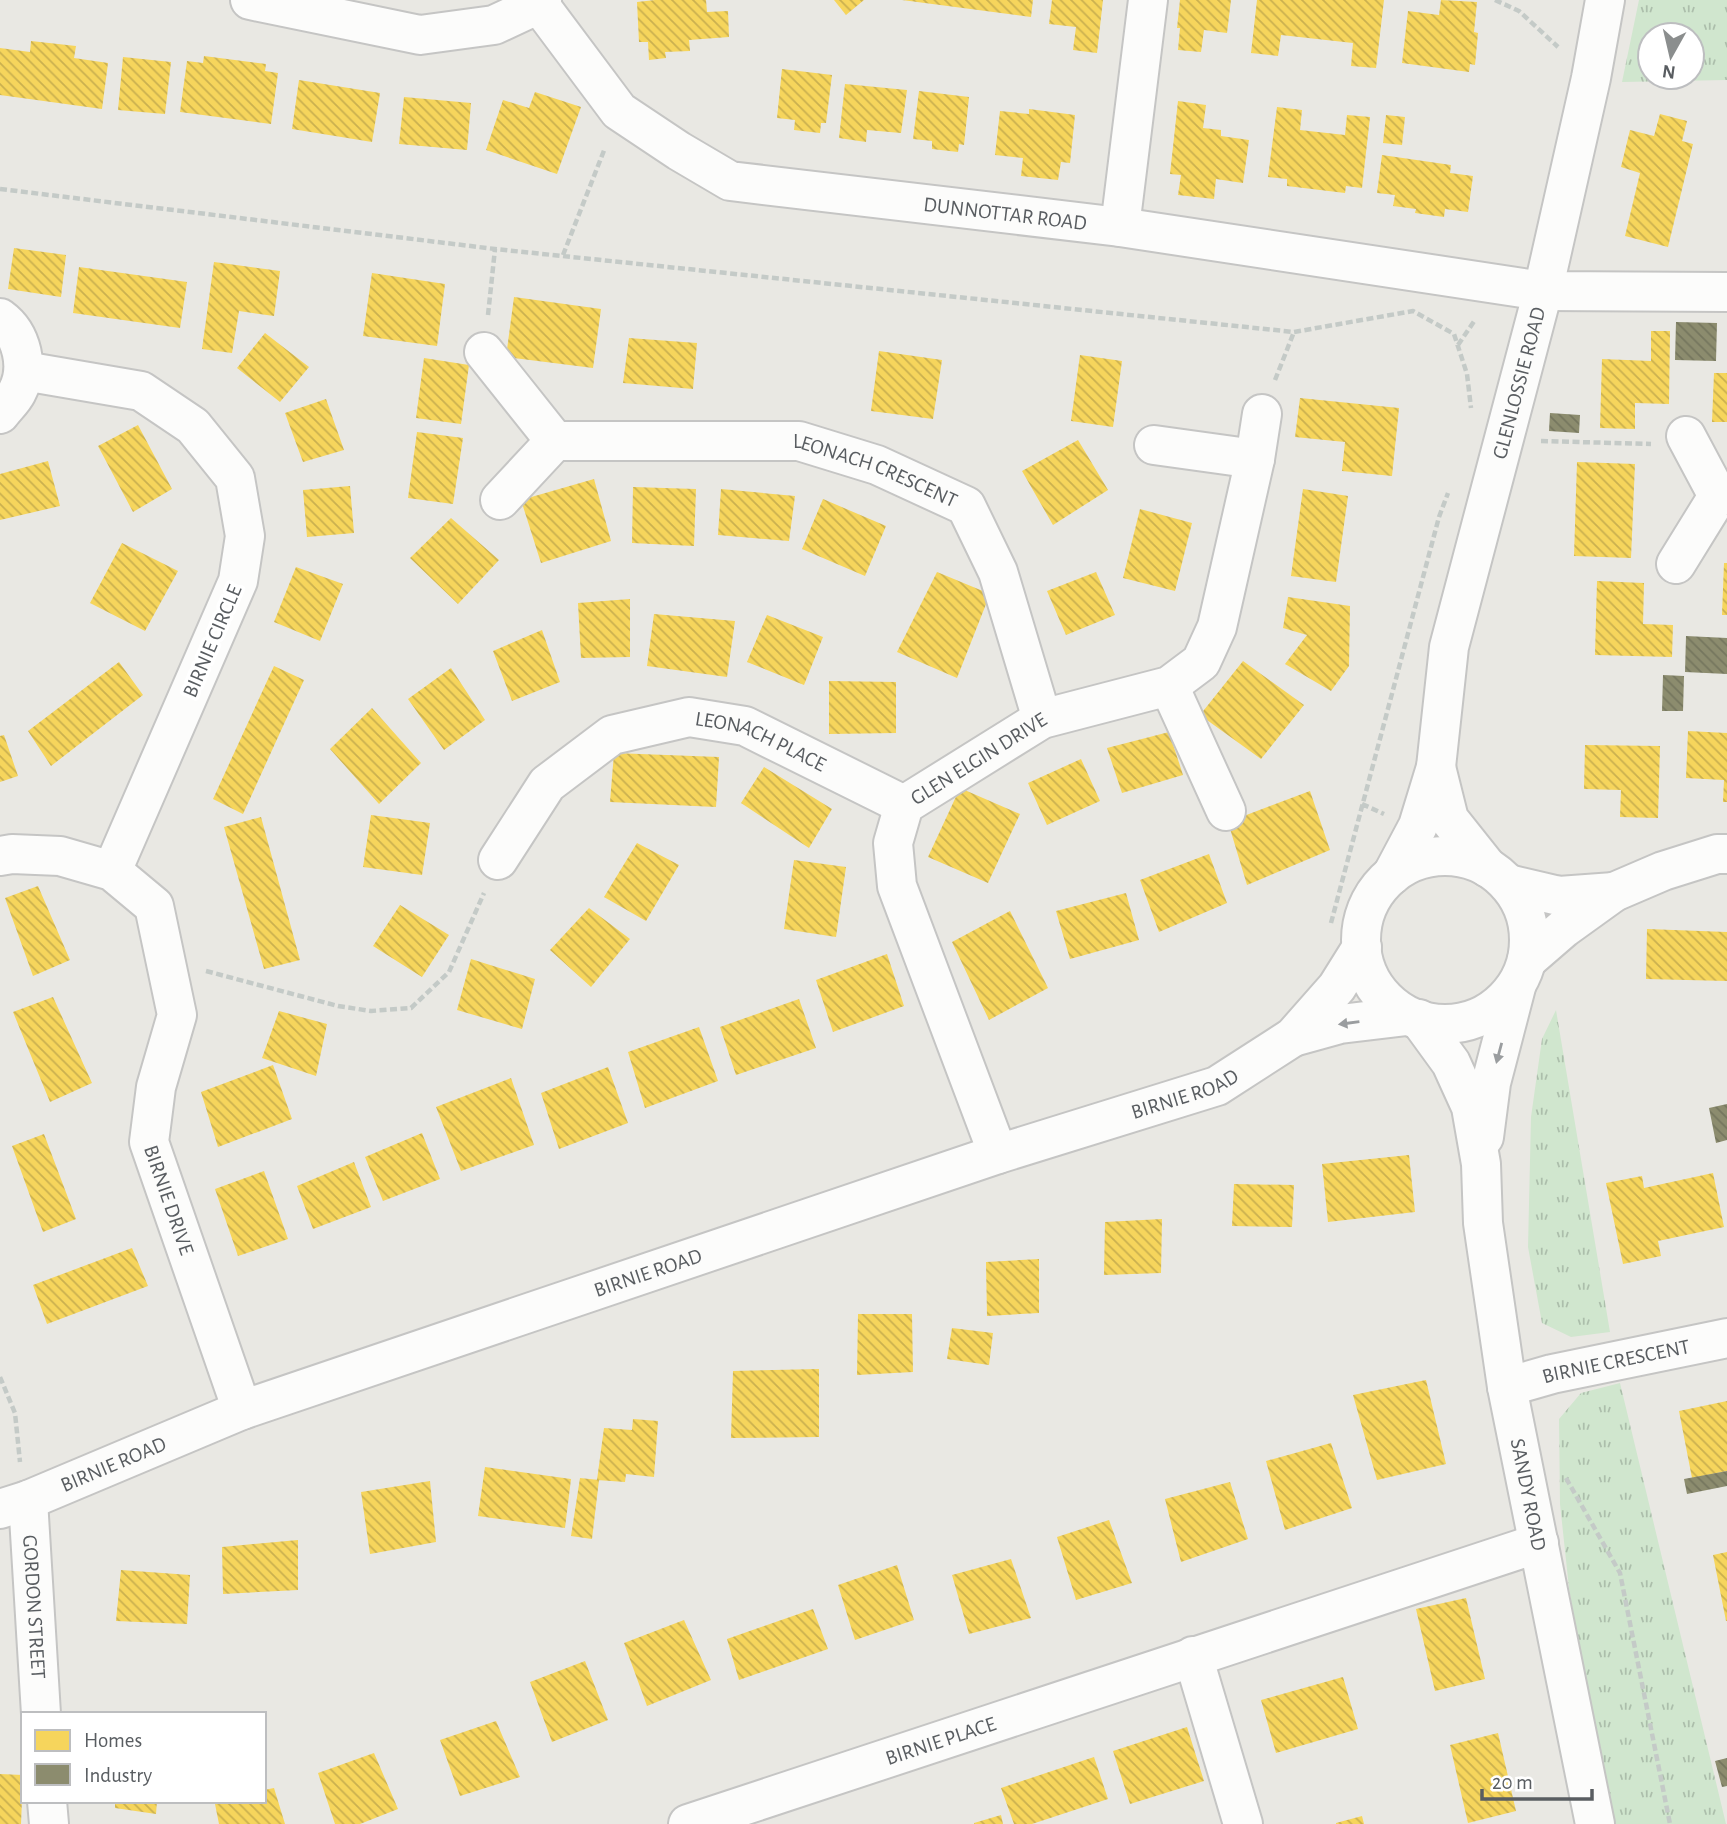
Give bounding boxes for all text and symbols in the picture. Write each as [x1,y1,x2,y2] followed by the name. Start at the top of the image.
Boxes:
[1636,21,1706,91] north arrow
[1661,61,1677,82] text: N
[922,194,1088,234] street label: DUNNOTTAR ROAD
[1489,305,1549,461] street label: GLENLOSSIE ROAD
[793,431,960,511] street label: LEONACH CRESCENT
[179,582,246,700] street label: BIRNIE CIRCLE
[694,708,829,775] street label: LEONACH PLACE
[907,709,1051,809] street label: GLEN ELGIN DRIVE
[1338,1017,1360,1028] one-way arrow
[1493,1042,1504,1064] one-way arrow
[1129,1065,1242,1123] street label: BIRNIE ROAD
[140,1142,197,1258] street label: BIRNIE DRIVE
[591,1245,705,1301] street label: BIRNIE ROAD
[1540,1336,1692,1387] street label: BIRNIE CRESCENT
[58,1433,169,1496] street label: BIRNIE ROAD
[1507,1437,1550,1553] street label: SANDY ROAD
[19,1534,49,1680] street label: GORDON STREET
[21,1712,266,1803] legend
[883,1713,999,1769] street label: BIRNIE PLACE
[84,1730,142,1751] text: Homes
[1482,1758,1592,1802] scale bar
[84,1765,152,1786] text: Industry
[1492,1772,1533,1793] text: 20 m

